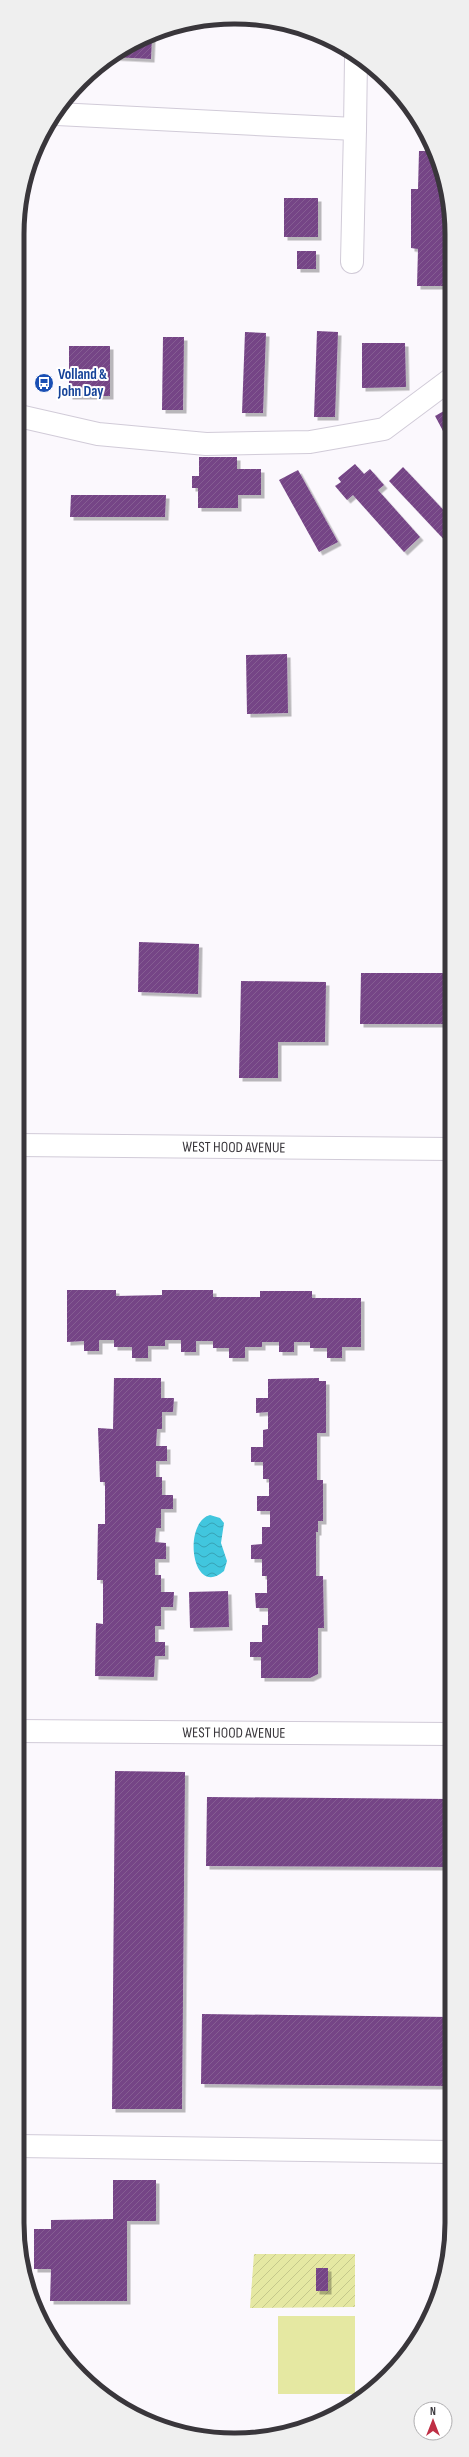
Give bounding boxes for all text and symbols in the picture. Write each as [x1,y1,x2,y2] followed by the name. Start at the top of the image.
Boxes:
[57,365,107,401] place label: Volland & John Day
[33,372,55,394] bus stop icon: Volland & John Day
[182,1137,286,1157] street label: WEST HOOD AVENUE
[182,1723,286,1742] street label: WEST HOOD AVENUE
[413,2401,453,2441] north arrow
[430,2405,436,2418] text: N

